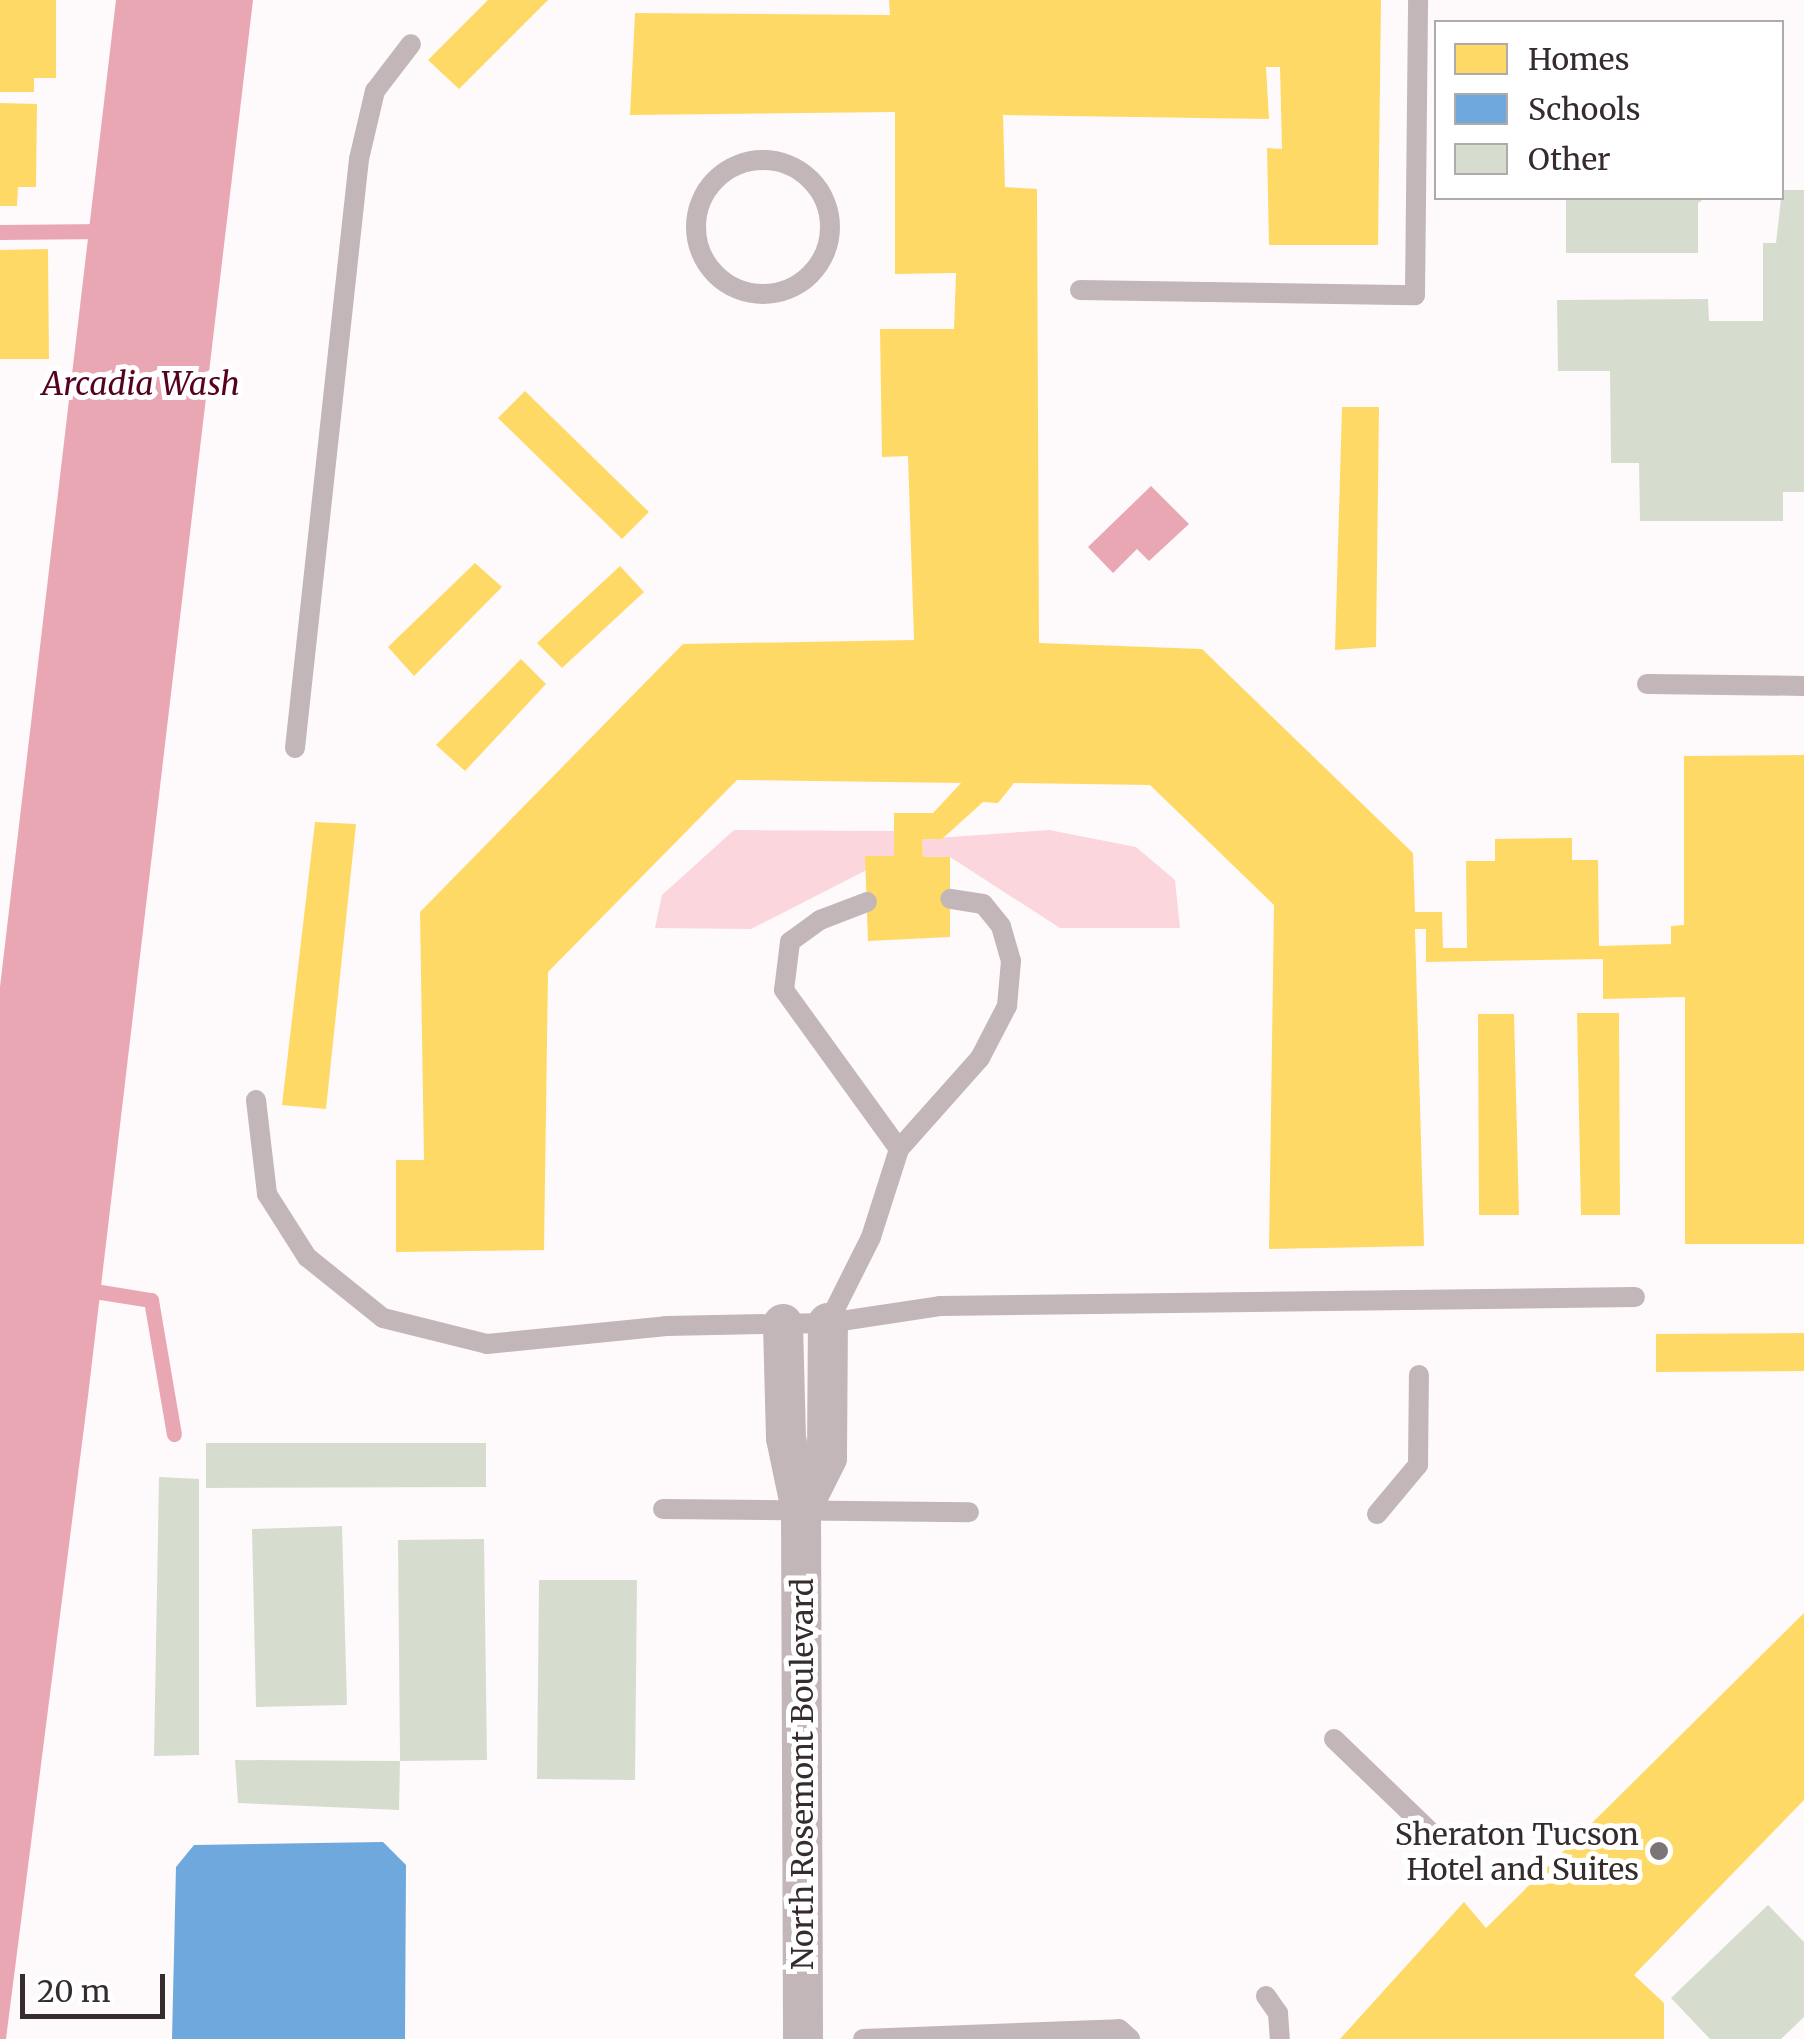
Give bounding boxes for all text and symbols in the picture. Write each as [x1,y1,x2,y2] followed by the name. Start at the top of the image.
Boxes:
[1434,20,1784,200] legend
[1528,40,1629,78] text: Homes
[1528,90,1640,128] text: Schools
[1528,140,1611,178] text: Other
[42,365,240,403] water label: Arcadia Wash
[784,1578,820,1970] street label: North Rosemont Boulevard
[1395,1816,1639,1886] place label: Sheraton Tucson Hotel and Suites
[1648,1840,1670,1862] marker: Sheraton Tucson Hotel and Suites
[25,1954,170,2016] scale bar
[37,1972,110,2010] text: 20 m

